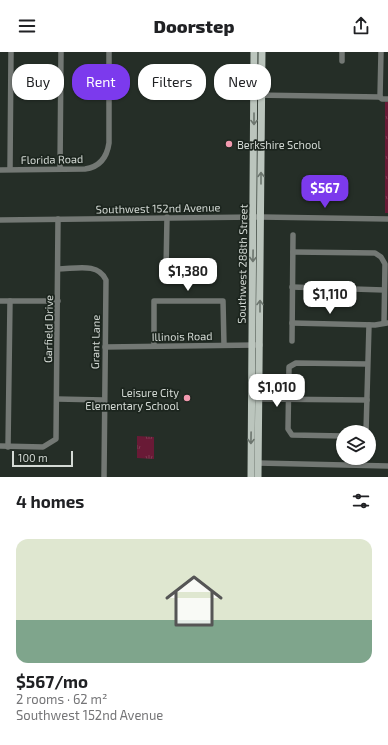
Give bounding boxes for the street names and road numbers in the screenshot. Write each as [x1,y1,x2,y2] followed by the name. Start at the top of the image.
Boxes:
[21,152,83,166] street label: Florida Road
[96,200,221,216] street label: Southwest 152nd Avenue
[234,204,250,324] street label: Southwest 288th Street
[41,295,55,363] street label: Garfield Drive
[88,315,102,369] street label: Grant Lane
[151,329,213,343] street label: Illinois Road

